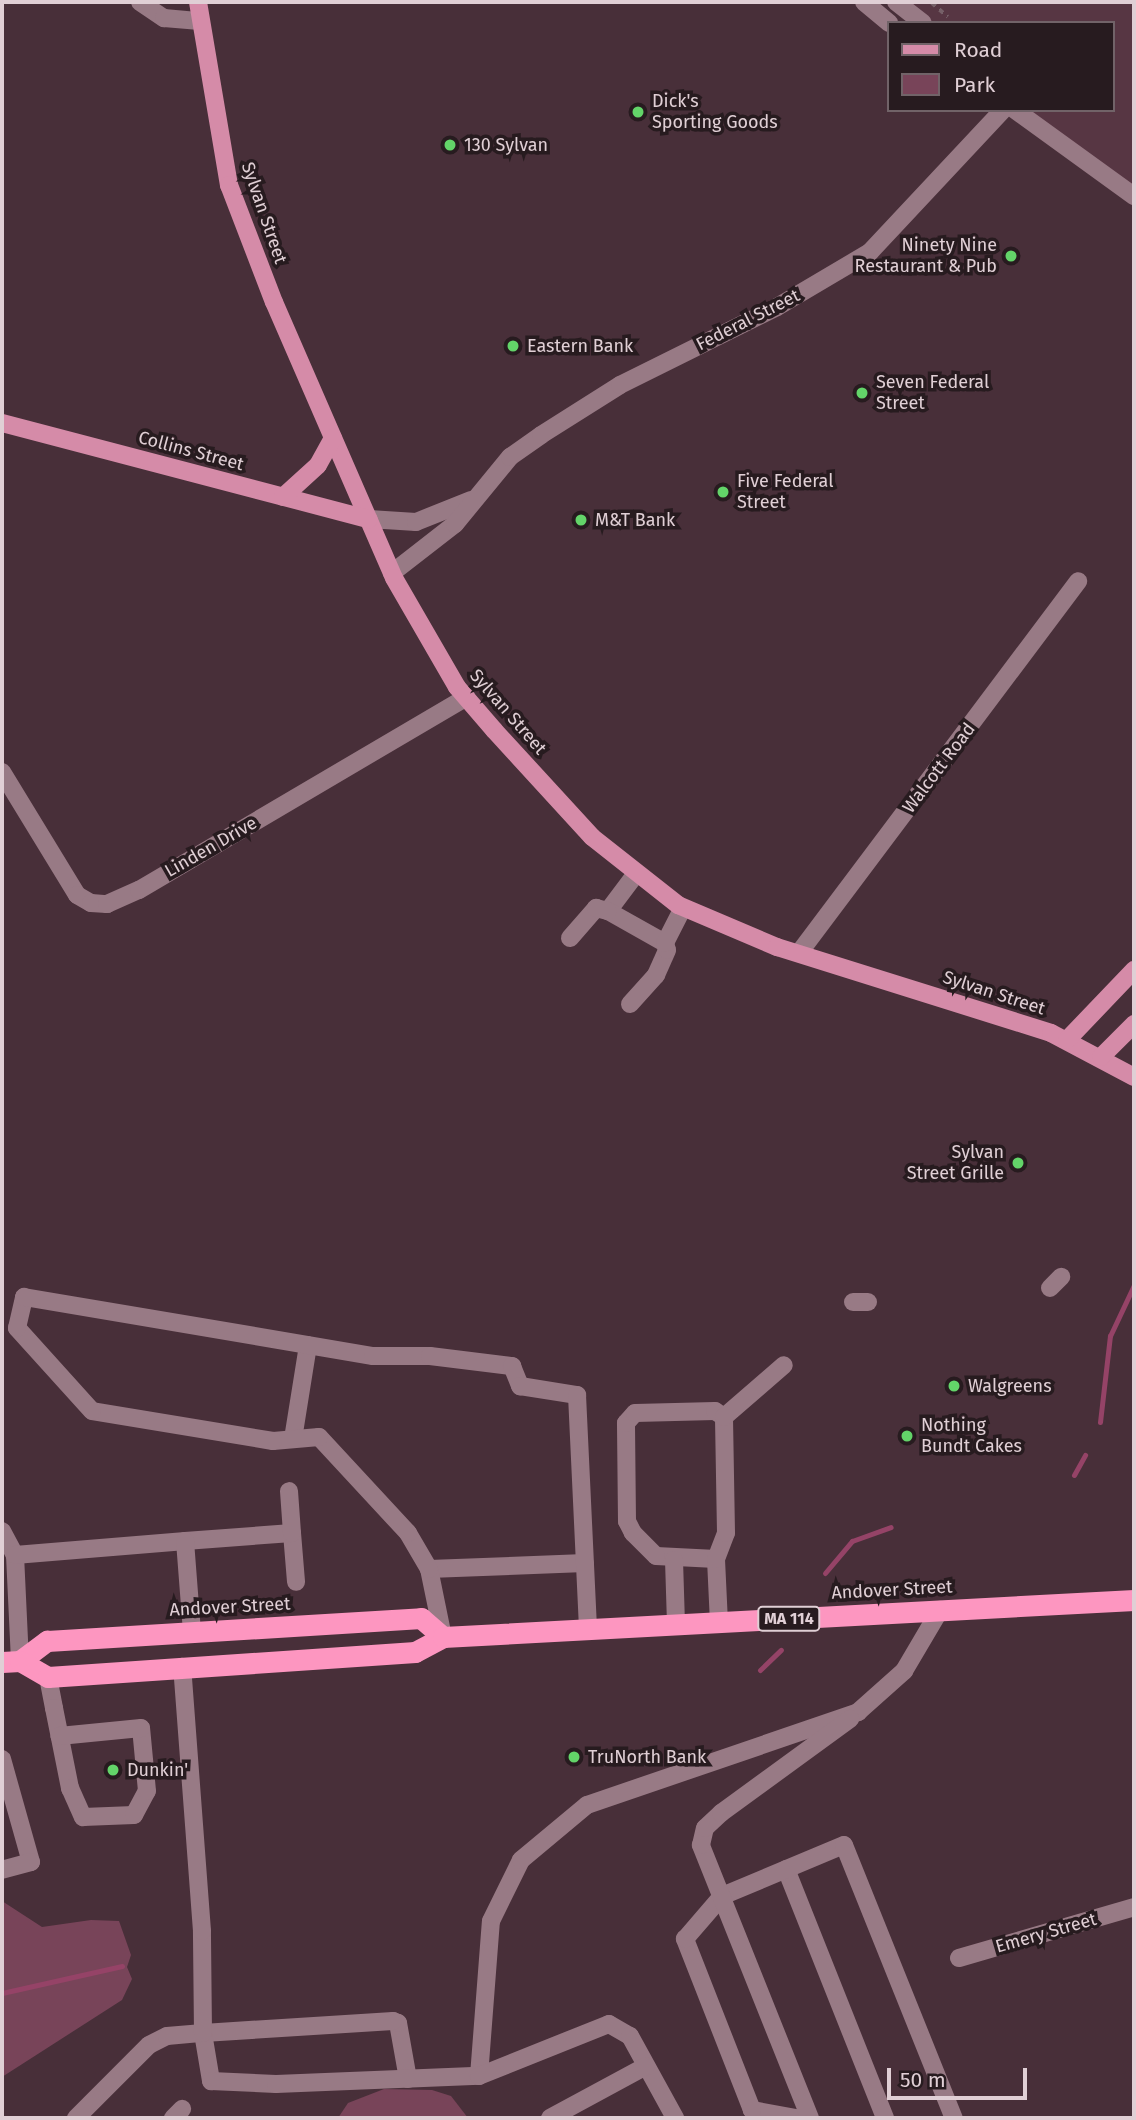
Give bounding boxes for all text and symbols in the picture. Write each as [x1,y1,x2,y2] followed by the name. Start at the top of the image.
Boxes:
[888,21,1115,112] legend
[954,37,1002,63] text: Road
[954,72,995,98] text: Park
[652,91,778,134] place label: Dick's Sporting Goods
[630,104,646,120] marker: Dick's Sporting Goods
[464,134,548,156] place label: 130 Sylvan
[442,137,458,153] marker: 130 Sylvan
[237,159,291,267] street label: Sylvan Street
[855,235,997,278] place label: Ninety Nine Restaurant & Pub
[1003,248,1019,264] marker: Ninety Nine Restaurant & Pub
[693,285,803,355] street label: Federal Street
[527,335,633,357] place label: Eastern Bank
[505,338,521,354] marker: Eastern Bank
[876,372,989,414] place label: Seven Federal Street
[854,385,870,401] marker: Seven Federal Street
[136,427,246,475] street label: Collins Street
[737,471,833,514] place label: Five Federal Street
[715,484,731,500] marker: Five Federal Street
[595,509,675,531] place label: M&T Bank
[573,512,589,528] marker: M&T Bank
[465,665,551,759] street label: Sylvan Street
[898,719,980,817] street label: Walcott Road
[161,812,261,882] street label: Linden Drive
[940,966,1048,1020] street label: Sylvan Street
[907,1142,1004,1184] place label: Sylvan Street Grille
[1010,1155,1026,1171] marker: Sylvan Street Grille
[968,1375,1052,1397] place label: Walgreens
[946,1378,962,1394] marker: Walgreens
[921,1415,1022,1458] place label: Nothing Bundt Cakes
[899,1428,915,1444] marker: Nothing Bundt Cakes
[831,1576,953,1604] street label: Andover Street
[169,1593,291,1621] street label: Andover Street
[756,1606,822,1632] road number: MA 114
[588,1746,706,1768] place label: TruNorth Bank
[566,1749,582,1765] marker: TruNorth Bank
[127,1759,188,1781] place label: Dunkin'
[105,1762,121,1778] marker: Dunkin'
[993,1908,1099,1958] street label: Emery Street
[891,2054,1031,2098] scale bar
[900,2067,946,2093] text: 50 m

